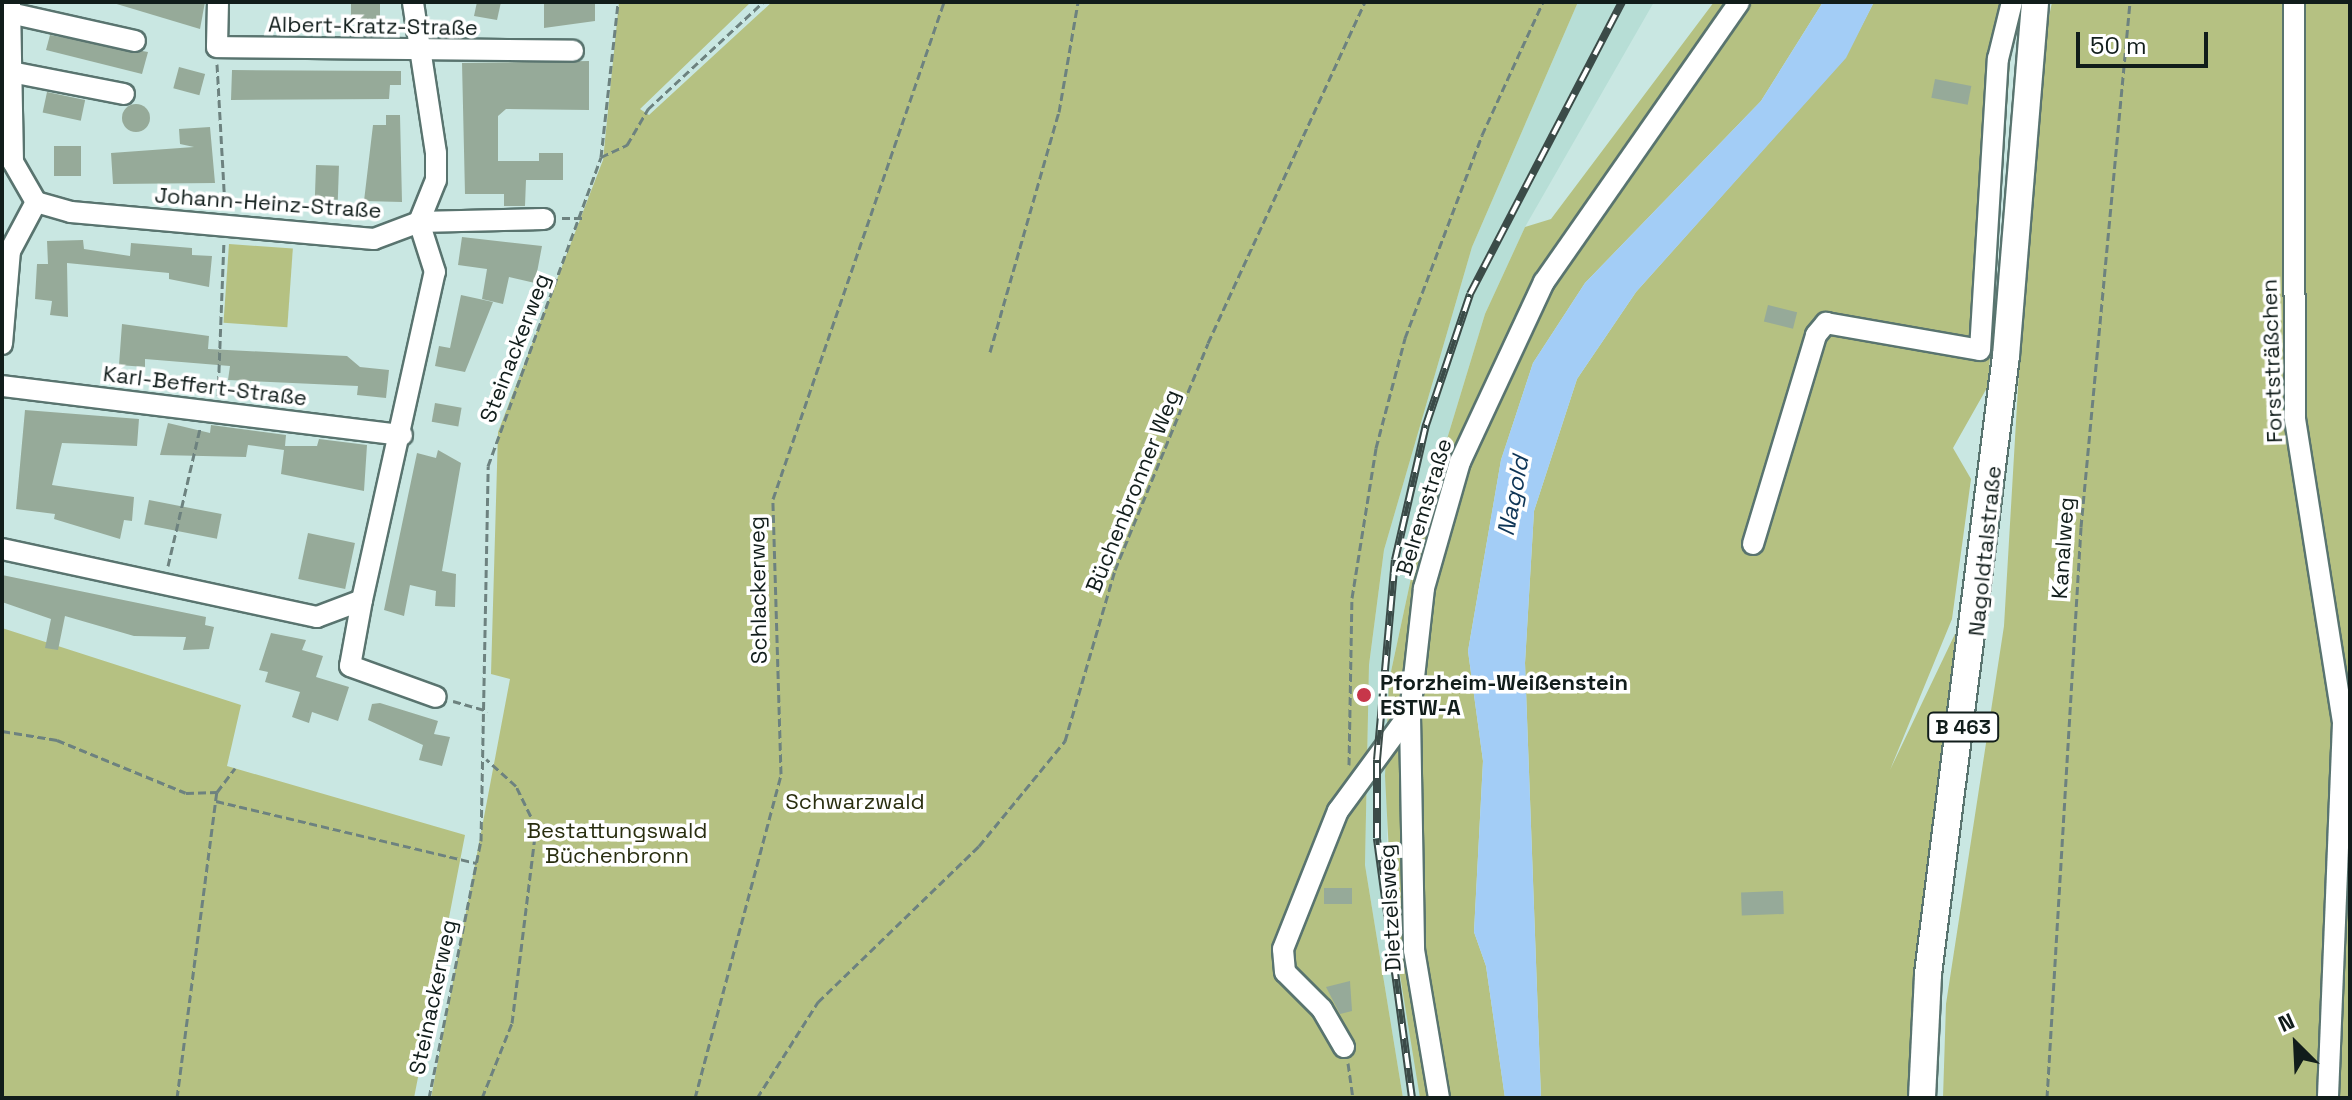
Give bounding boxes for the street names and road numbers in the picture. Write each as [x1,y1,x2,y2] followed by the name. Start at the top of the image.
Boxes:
[268,11,478,41] street label: Albert-Kratz-Straße
[154,182,382,224] street label: Johann-Heinz-Straße
[474,270,556,426] street label: Steinackerweg
[2256,279,2288,443] street label: Forststräßchen
[102,360,308,412] street label: Karl-Beffert-Straße
[1080,386,1186,596] street label: Büchenbronner Weg
[1391,435,1457,579] street label: Belremstraße
[1963,464,2007,638] street label: Nagoldtalstraße
[2046,496,2080,600] street label: Kanalweg
[744,516,772,664] street label: Schlackerweg
[1927,711,1999,743] road number: B 463
[1373,843,1407,973] street label: Dietzelsweg
[404,917,462,1077] street label: Steinackerweg

